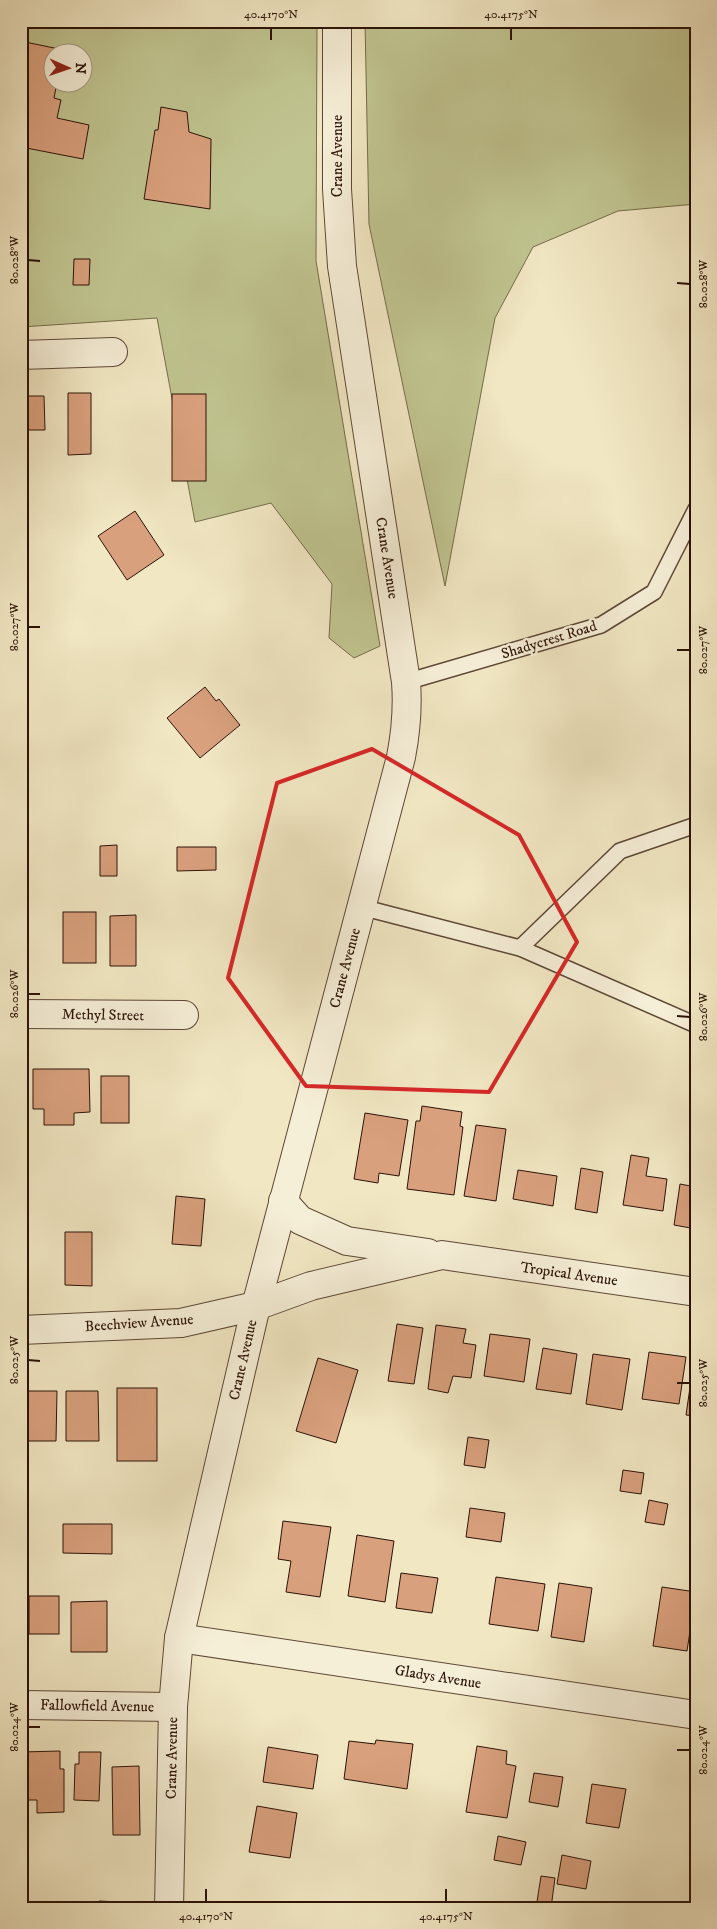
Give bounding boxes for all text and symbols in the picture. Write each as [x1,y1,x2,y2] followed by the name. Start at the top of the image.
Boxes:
[244,7,298,22] text: 40.4170°N
[484,7,538,22] text: 40.4175°N
[42,42,92,92] north arrow
[71,62,89,75] text: N
[328,115,347,197] street label: Crane Avenue
[7,235,22,284] text: 80.028°W
[696,259,711,308] text: 80.028°W
[371,516,403,600] street label: Crane Avenue
[7,602,22,651] text: 80.027°W
[499,616,600,664] street label: Shadycrest Road
[696,625,711,674] text: 80.027°W
[325,926,365,1010] street label: Crane Avenue
[7,969,22,1018] text: 80.026°W
[696,992,711,1041] text: 80.026°W
[62,1005,145,1025] street label: Methyl Street
[519,1258,619,1290] street label: Tropical Avenue
[84,1310,194,1336] street label: Beechview Avenue
[224,1318,262,1402] street label: Crane Avenue
[7,1335,22,1384] text: 80.025°W
[696,1358,711,1407] text: 80.025°W
[393,1661,483,1693] street label: Gladys Avenue
[40,1696,154,1716] street label: Fallowfield Avenue
[7,1701,22,1752] text: 80.024°W
[162,1717,182,1799] street label: Crane Avenue
[696,1724,711,1775] text: 80.024°W
[179,1909,233,1924] text: 40.4170°N
[419,1909,473,1924] text: 40.4175°N

